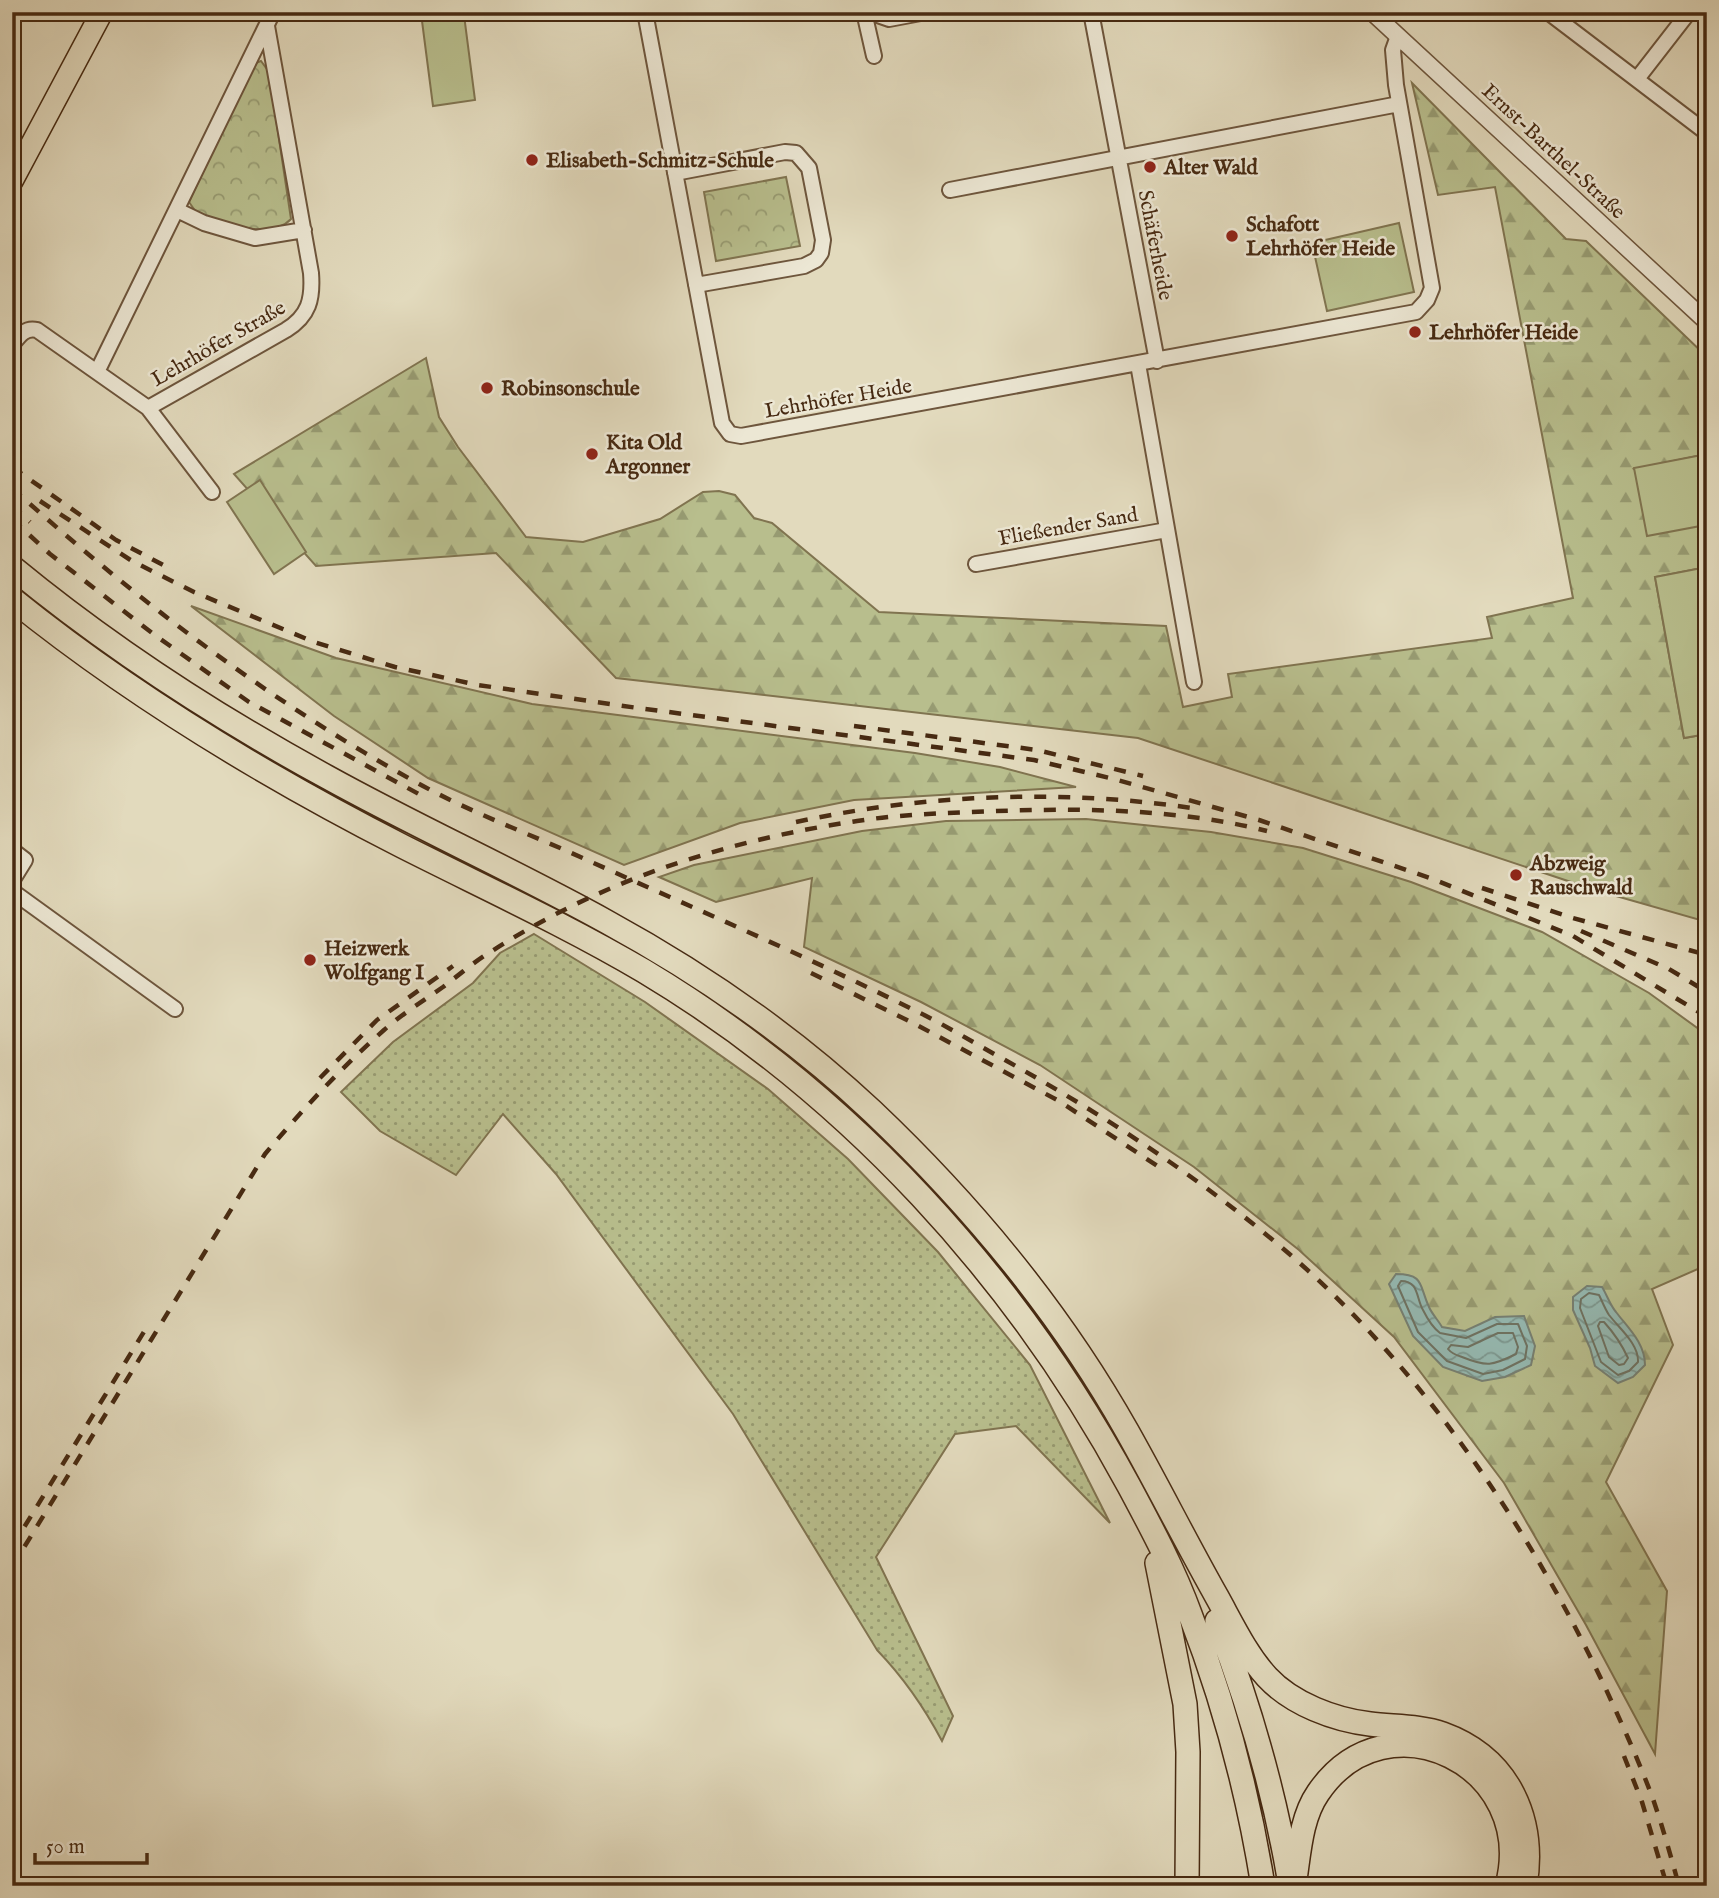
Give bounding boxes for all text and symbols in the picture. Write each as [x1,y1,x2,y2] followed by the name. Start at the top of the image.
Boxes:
[1475,78,1631,226] street label: Ernst-Barthel-Straße
[546,148,774,175] place label: Elisabeth-Schmitz-Schule
[524,152,540,168] marker: Elisabeth-Schmitz-Schule
[1163,155,1259,182] place label: Alter Wald
[1142,159,1158,175] marker: Alter Wald
[1131,188,1179,303] street label: Schäferheide
[1246,212,1395,263] place label: Schafott Lehrhöfer Heide
[1224,228,1240,244] marker: Schafott Lehrhöfer Heide
[147,295,291,394] street label: Lehrhöfer Straße
[1429,320,1578,347] place label: Lehrhöfer Heide
[1407,324,1423,340] marker: Lehrhöfer Heide
[762,373,914,426] street label: Lehrhöfer Heide
[501,376,640,403] place label: Robinsonschule
[479,380,495,396] marker: Robinsonschule
[605,430,690,481] place label: Kita Old Argonner
[584,446,600,462] marker: Kita Old Argonner
[996,502,1141,553] street label: Fließender Sand
[1529,851,1634,902] place label: Abzweig Rauschwald
[1508,867,1524,883] marker: Abzweig Rauschwald
[323,936,424,987] place label: Heizwerk Wolfgang I
[302,952,318,968] marker: Heizwerk Wolfgang I
[35,1821,147,1865] scale bar
[46,1834,85,1861] text: 50 m

